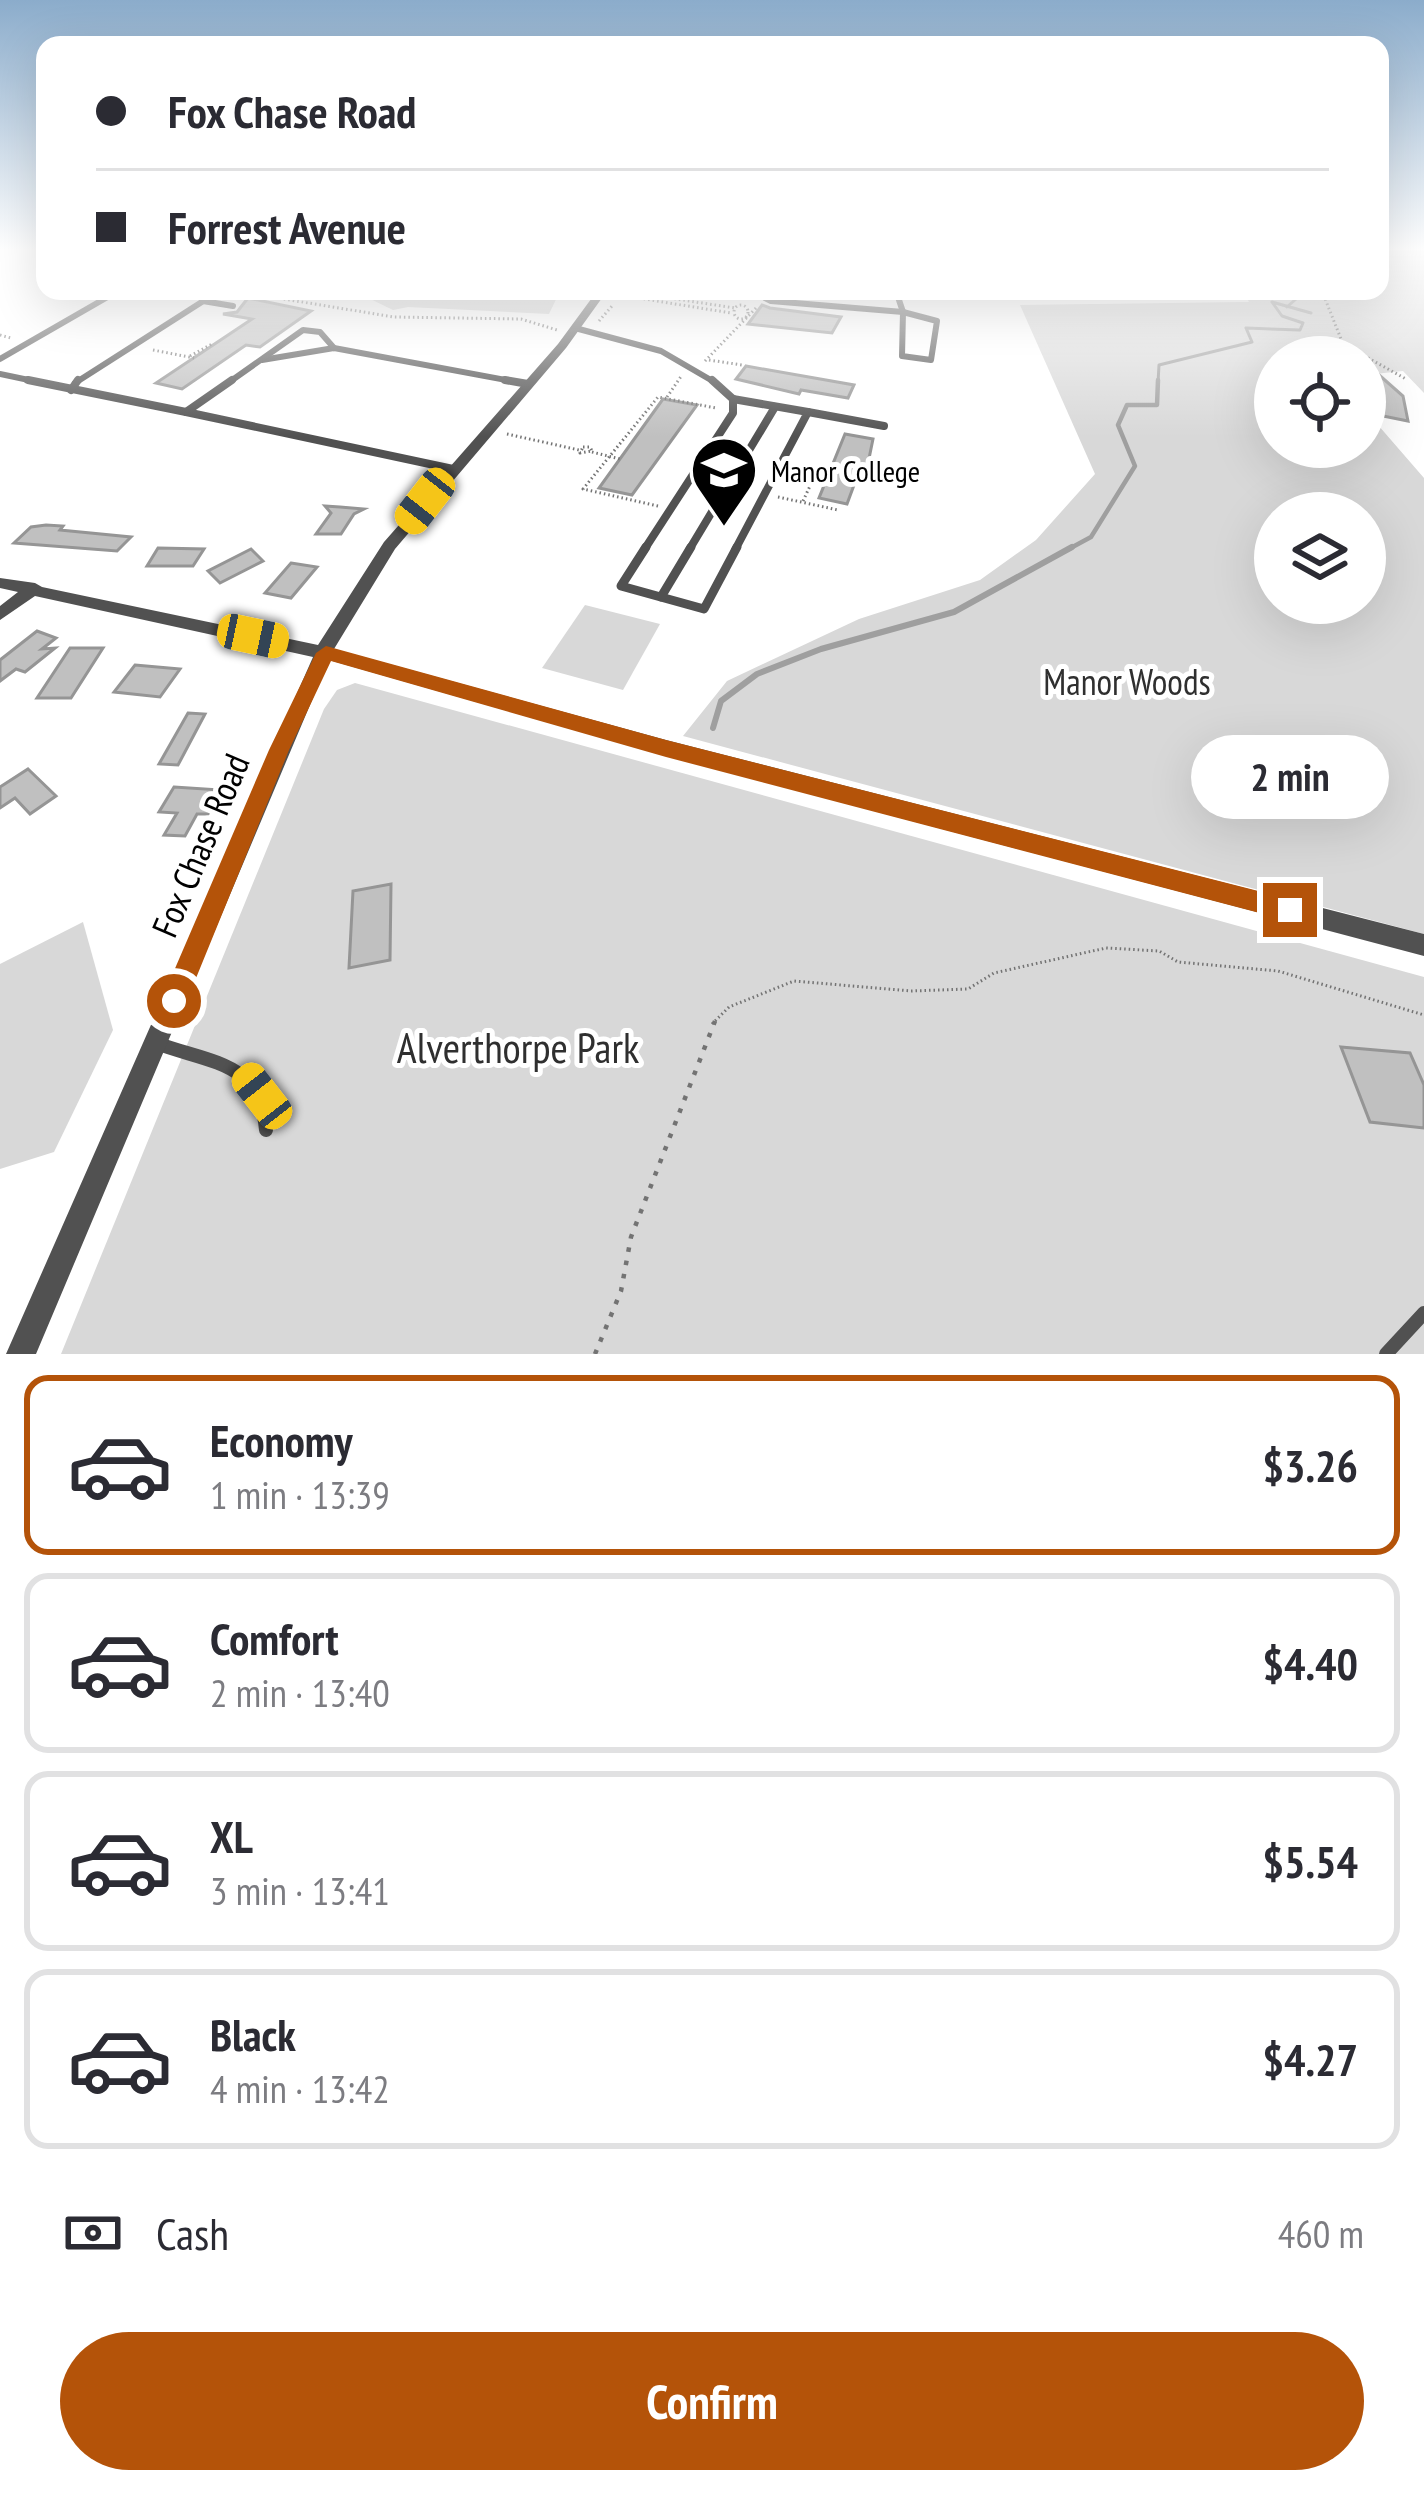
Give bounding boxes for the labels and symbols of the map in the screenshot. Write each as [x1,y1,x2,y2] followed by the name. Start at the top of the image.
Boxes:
[689,435,759,529] school or university icon: Manor College
[771,451,920,490] place label: Manor College
[389,462,461,540] car
[214,611,292,661] car
[1043,658,1211,705] park label: Manor Woods
[1191,736,1389,820] callout: 2 min
[140,746,260,944] street label: Fox Chase Road
[1263,883,1317,937] route end
[147,974,201,1028] route start
[397,1020,639,1075] park label: Alverthorpe Park
[226,1057,298,1135] car

